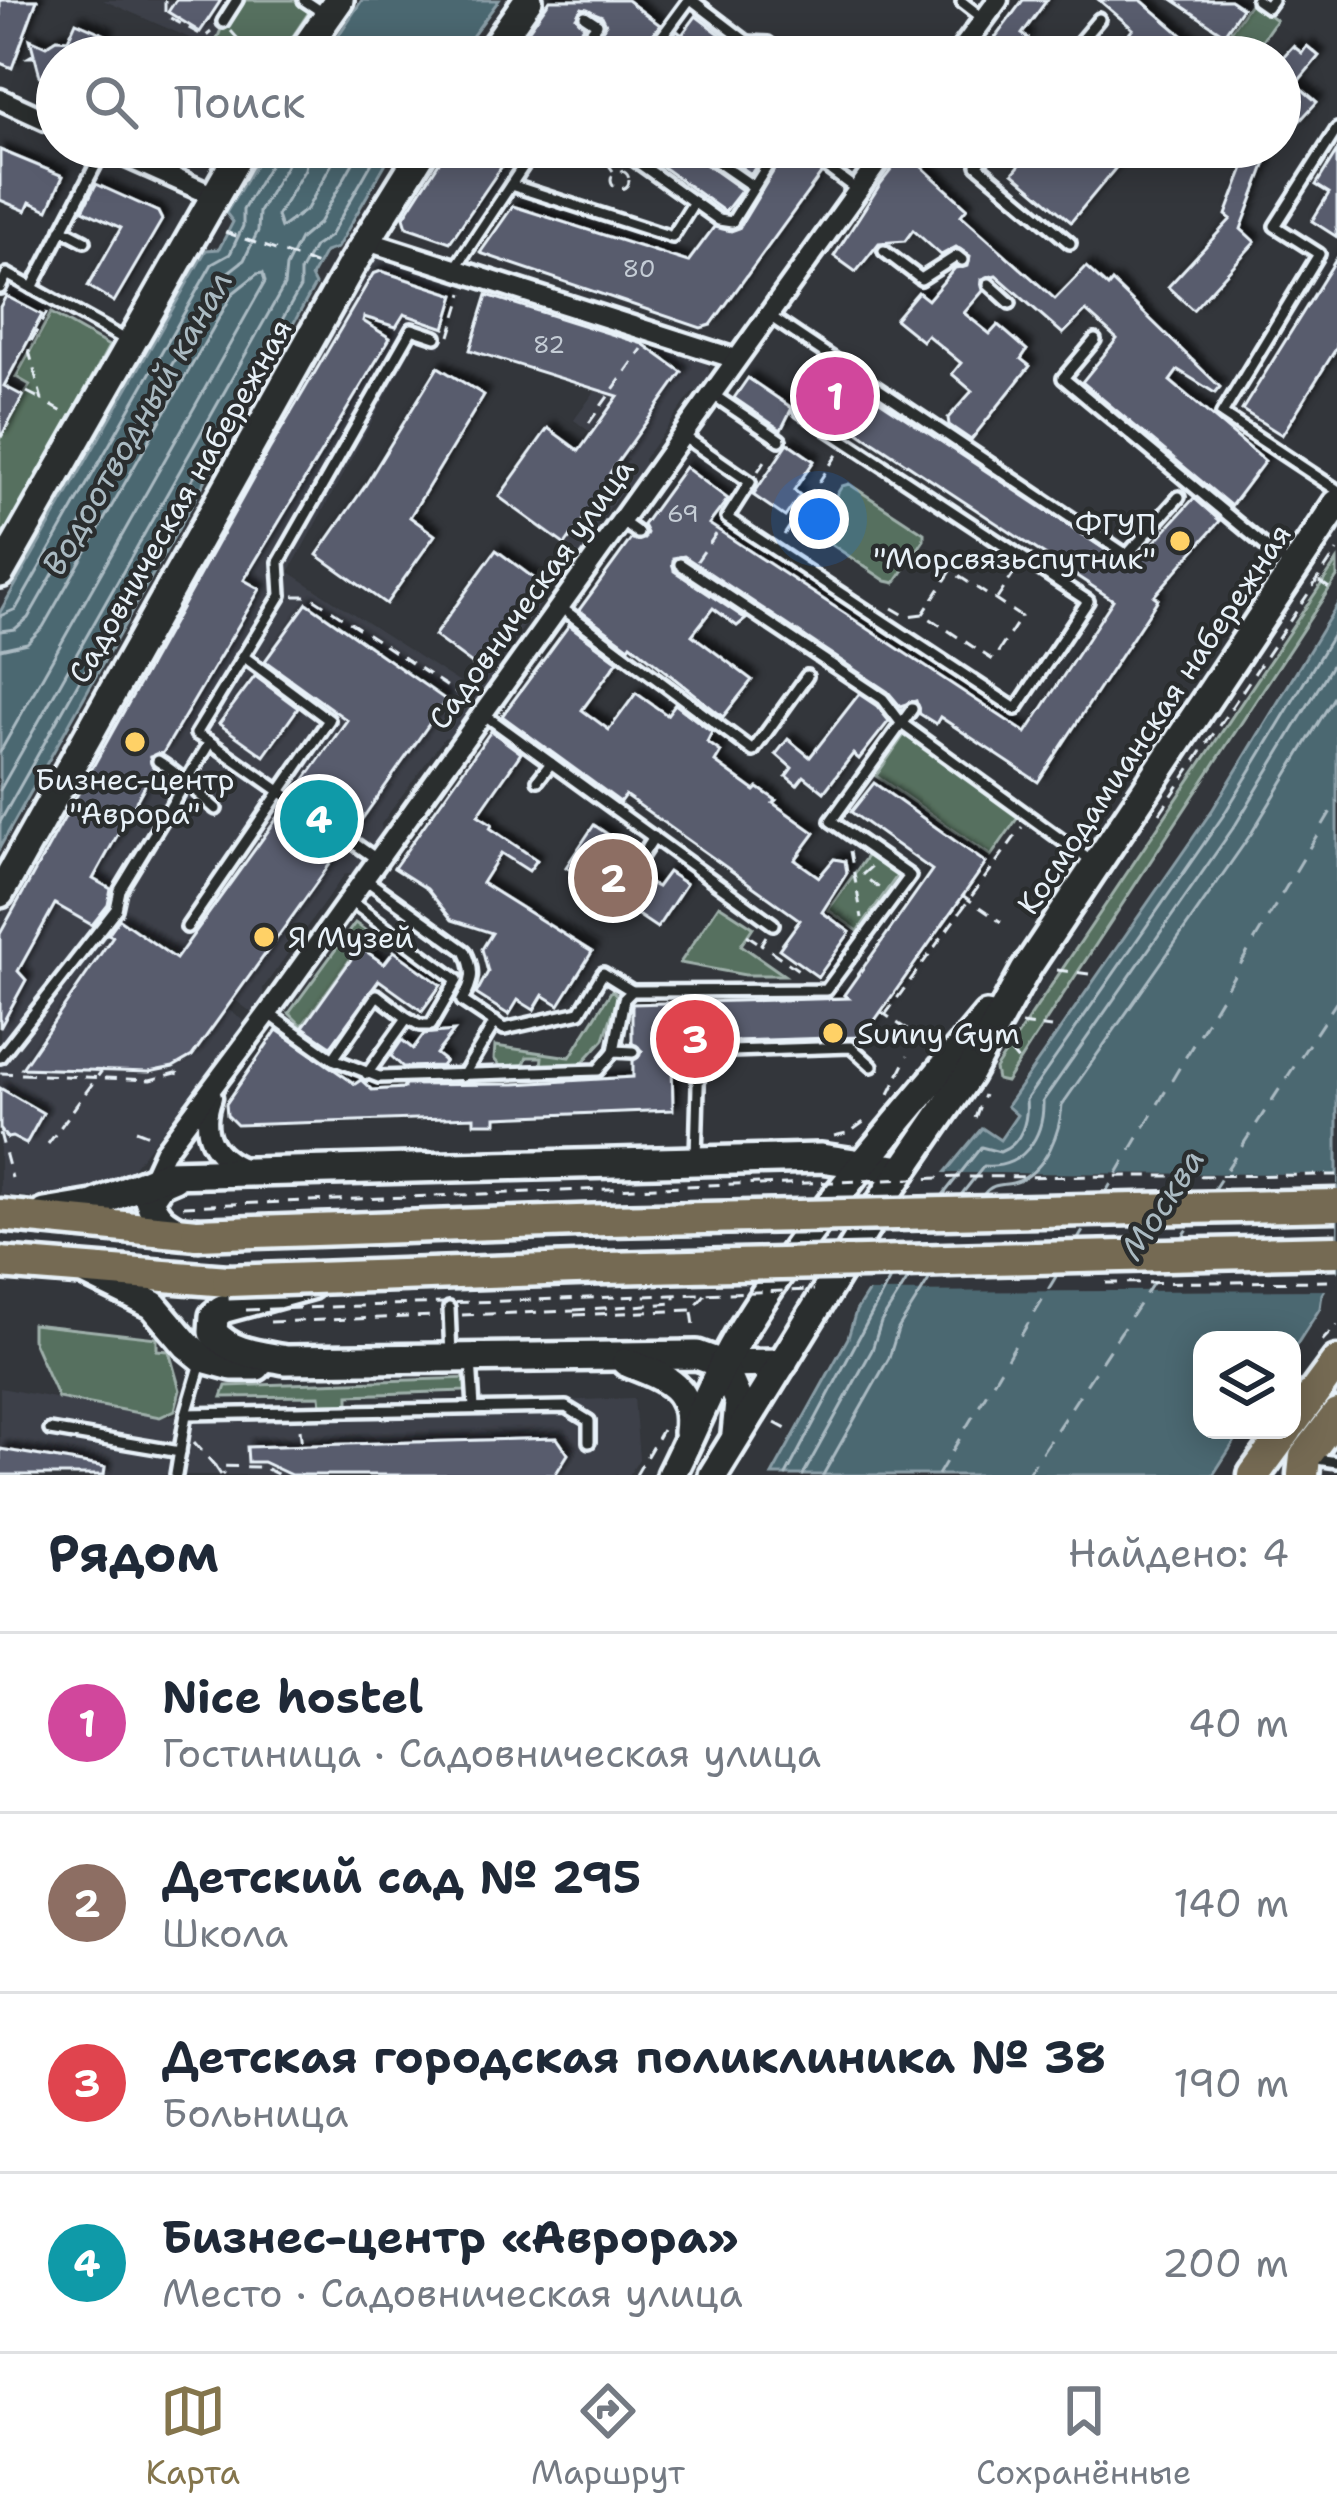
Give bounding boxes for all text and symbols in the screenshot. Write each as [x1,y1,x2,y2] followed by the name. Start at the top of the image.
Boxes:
[36,36,1301,168] search box
[78,69,144,135] icon: search
[174,72,305,132] text: Поиск
[622,253,656,285] house number: 80
[31,262,243,584] water label: Водоотводный канал
[59,311,301,691] street label: Садовническая набережная
[533,329,565,361] house number: 82
[796,351,874,441] pin: 1
[419,450,643,738] street label: Садовническая улица
[789,489,849,549] your location
[667,498,699,530] house number: 69
[873,504,1156,579] place label: ФГУП "Морсвязьспутник"
[1008,516,1300,922] street label: Космодамианская набережная
[1167,528,1193,554] marker: ФГУП "Морсвязьспутник"
[122,729,148,755] marker: Бизнес-центр "Аврора"
[35,759,235,834] place label: Бизнес-центр "Аврора"
[280,774,358,864] pin: 4
[574,833,652,923] pin: 2
[288,917,414,958] place label: Я Музей
[251,924,277,950] marker: Я Музей
[656,994,734,1084] pin: 3
[857,1013,1020,1054] place label: Sunny Gym
[820,1020,846,1046] marker: Sunny Gym
[1109,1140,1215,1268] water label: Москва
[1193,1331,1301,1439] map controls
[1193,1331,1301,1439] button: layers
[48,1519,219,1587] text: Рядом
[1068,1527,1289,1579] text: Найдено: 4
[162,1667,423,1727] text: Nice hostel
[78,1697,96,1749] text: 1
[1188,1697,1289,1749] text: 40 m
[162,1727,821,1779] text: Гостиница · Садовническая улица
[162,1847,641,1907] text: Детский сад № 295
[73,1877,101,1929] text: 2
[1173,1877,1289,1929] text: 140 m
[162,1907,288,1959] text: Школа
[162,2027,1106,2087] text: Детская городская поликлиника № 38
[73,2057,101,2109] text: 3
[1173,2057,1289,2109] text: 190 m
[162,2087,348,2139] text: Больница
[162,2207,739,2267] text: Бизнес-центр «Аврора»
[73,2237,101,2289] text: 4
[1162,2237,1289,2289] text: 200 m
[162,2267,743,2319] text: Место · Садовническая улица
[146,2378,240,2495] tab: Карта
[531,2378,685,2495] tab: Маршрут
[976,2378,1191,2495] tab: Сохранённые

